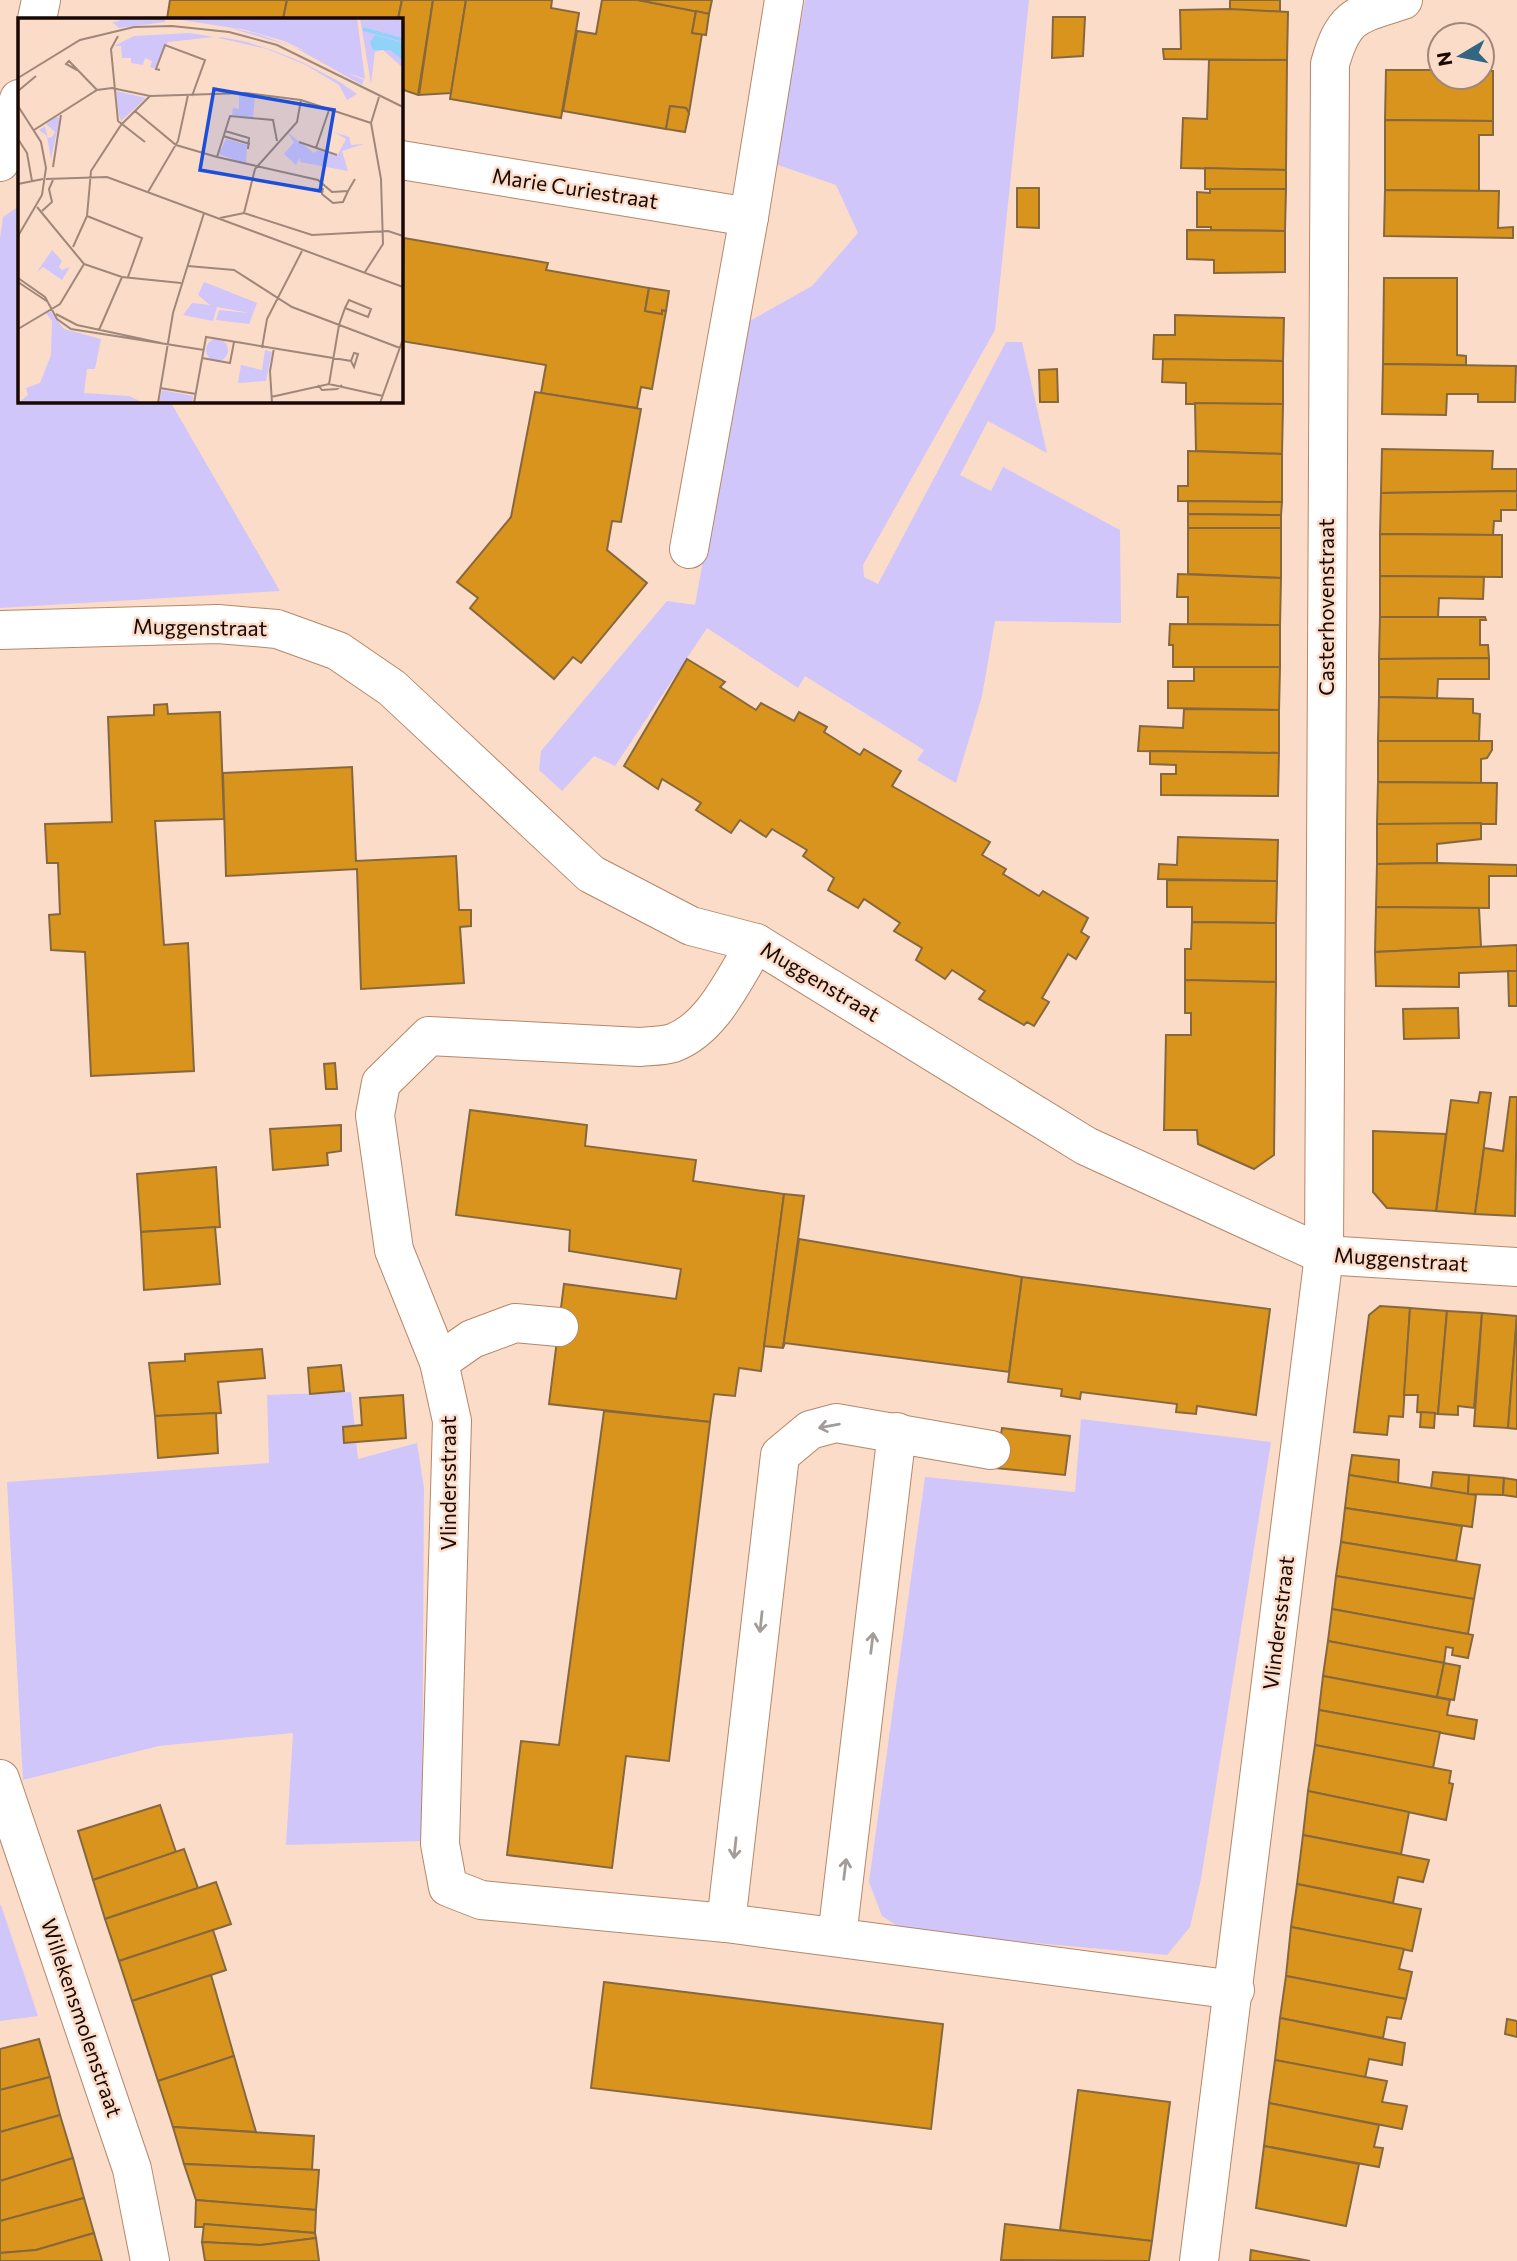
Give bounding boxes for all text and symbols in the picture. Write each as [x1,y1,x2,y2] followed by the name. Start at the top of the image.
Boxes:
[18,18,402,402] inset map
[1426,21,1496,91] north arrow
[1431,50,1456,68] text: N
[491,162,660,213] street label: Marie Curiestraat
[1313,518,1338,696] street label: Casterhovenstraat
[133,613,267,640] street label: Muggenstraat
[757,935,885,1026] street label: Muggenstraat
[1333,1241,1469,1276] street label: Muggenstraat
[435,1416,460,1550] street label: Vlindersstraat
[819,1420,841,1433] one-way arrow
[1257,1554,1298,1691] street label: Vlindersstraat
[754,1610,767,1632] one-way arrow
[865,1632,878,1655] one-way arrow
[728,1836,741,1858] one-way arrow
[839,1858,852,1881] one-way arrow
[37,1915,128,2120] street label: Willekensmolenstraat

